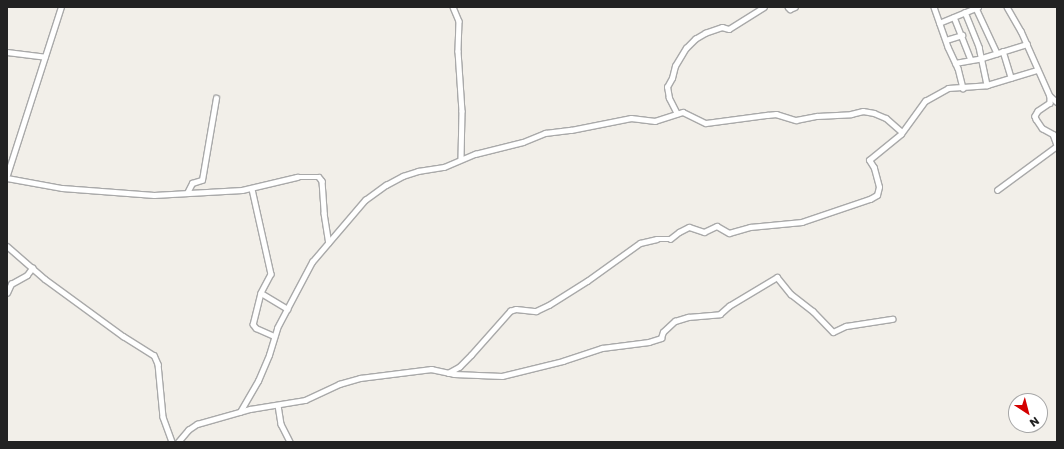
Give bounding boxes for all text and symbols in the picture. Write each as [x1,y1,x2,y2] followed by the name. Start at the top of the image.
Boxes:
[1008,393,1048,433] north arrow
[1026,413,1043,431] text: N

